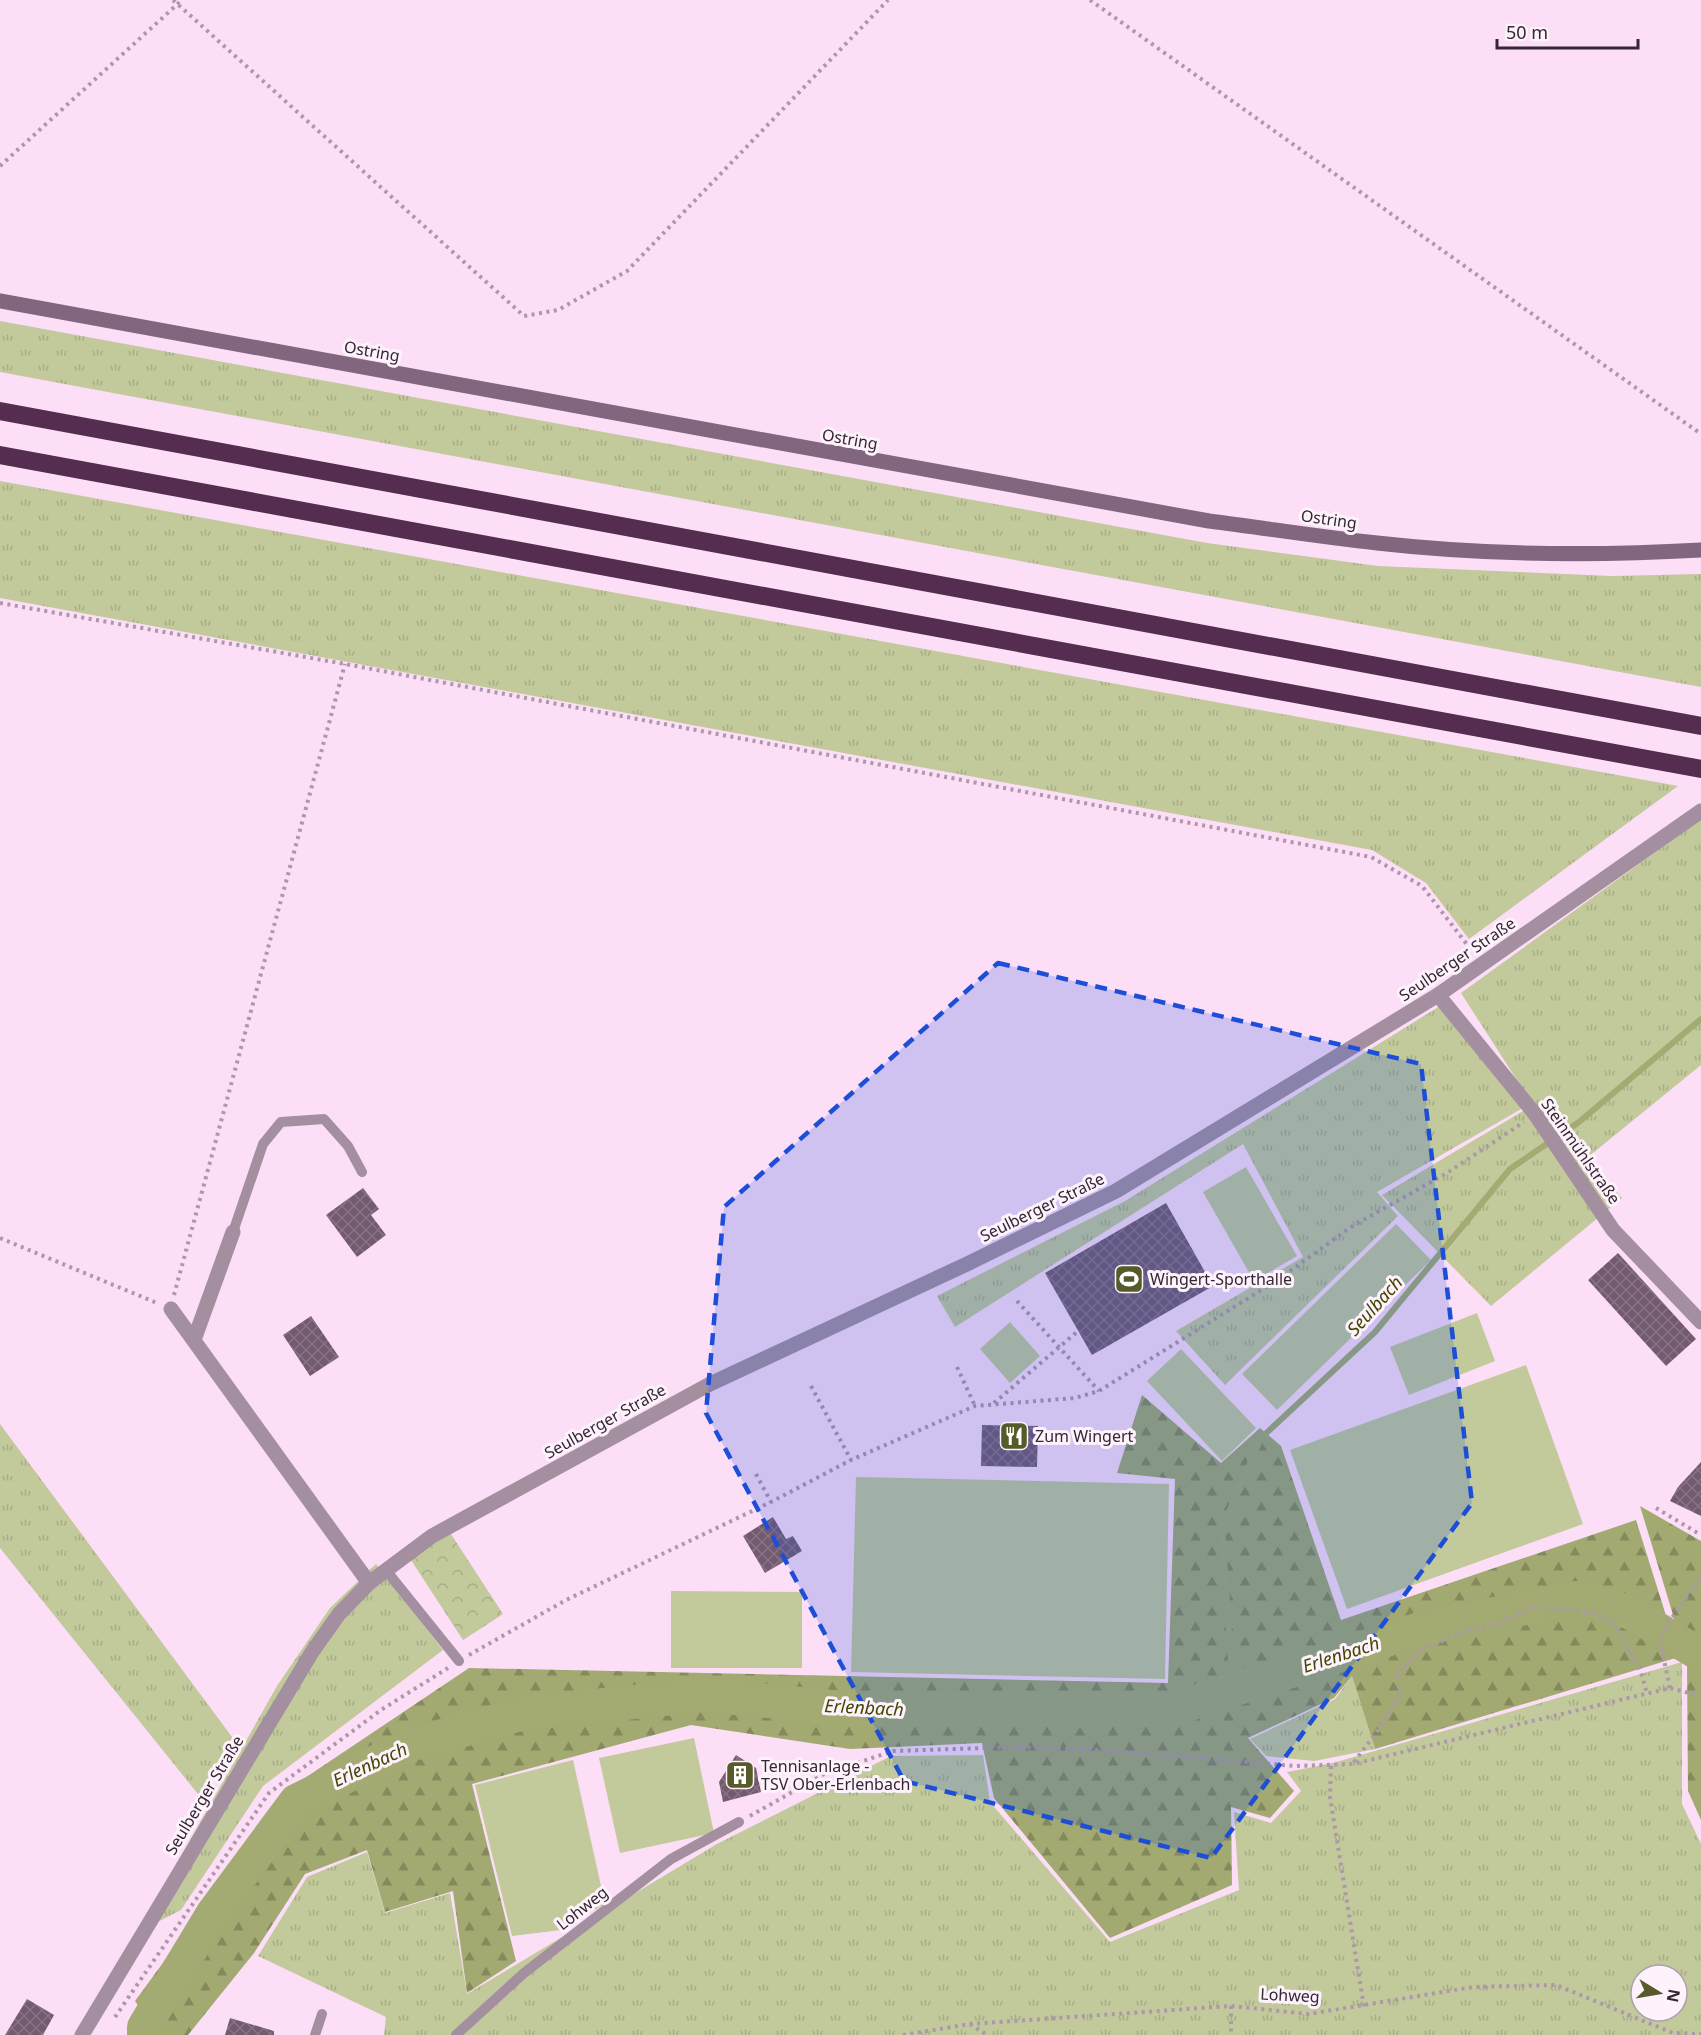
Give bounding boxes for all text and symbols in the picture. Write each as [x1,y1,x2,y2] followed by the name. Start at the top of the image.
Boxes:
[1497,12,1638,50] scale bar
[1506,20,1548,44] text: 50 m
[342,335,402,367] street label: Ostring
[820,423,880,455] street label: Ostring
[1300,504,1358,534] street label: Ostring
[1395,912,1519,1006] street label: Seulberger Straße
[1536,1094,1626,1208] street label: Steinmühlstraße
[976,1167,1108,1247] street label: Seulberger Straße
[1113,1263,1145,1295] sports icon: Wingert-Sporthalle
[1150,1268,1292,1290] place label: Wingert-Sporthalle
[1341,1270,1407,1340] water label: Seulbach
[540,1378,670,1464] street label: Seulberger Straße
[998,1420,1030,1452] restaurant icon: Zum Wingert
[1035,1425,1134,1447] place label: Zum Wingert
[1299,1630,1382,1678] water label: Erlenbach
[824,1693,904,1721] water label: Erlenbach
[160,1731,248,1859] street label: Seulberger Straße
[328,1736,411,1792] water label: Erlenbach
[761,1755,911,1795] place label: Tennisanlage - TSV Ober-Erlenbach
[724,1759,756,1791] building icon: Tennisanlage - TSV Ober-Erlenbach
[552,1881,612,1935] street label: Lohweg
[1629,1963,1689,2023] north arrow
[1260,1982,1320,2008] street label: Lohweg
[1662,1987,1686,2004] text: N

